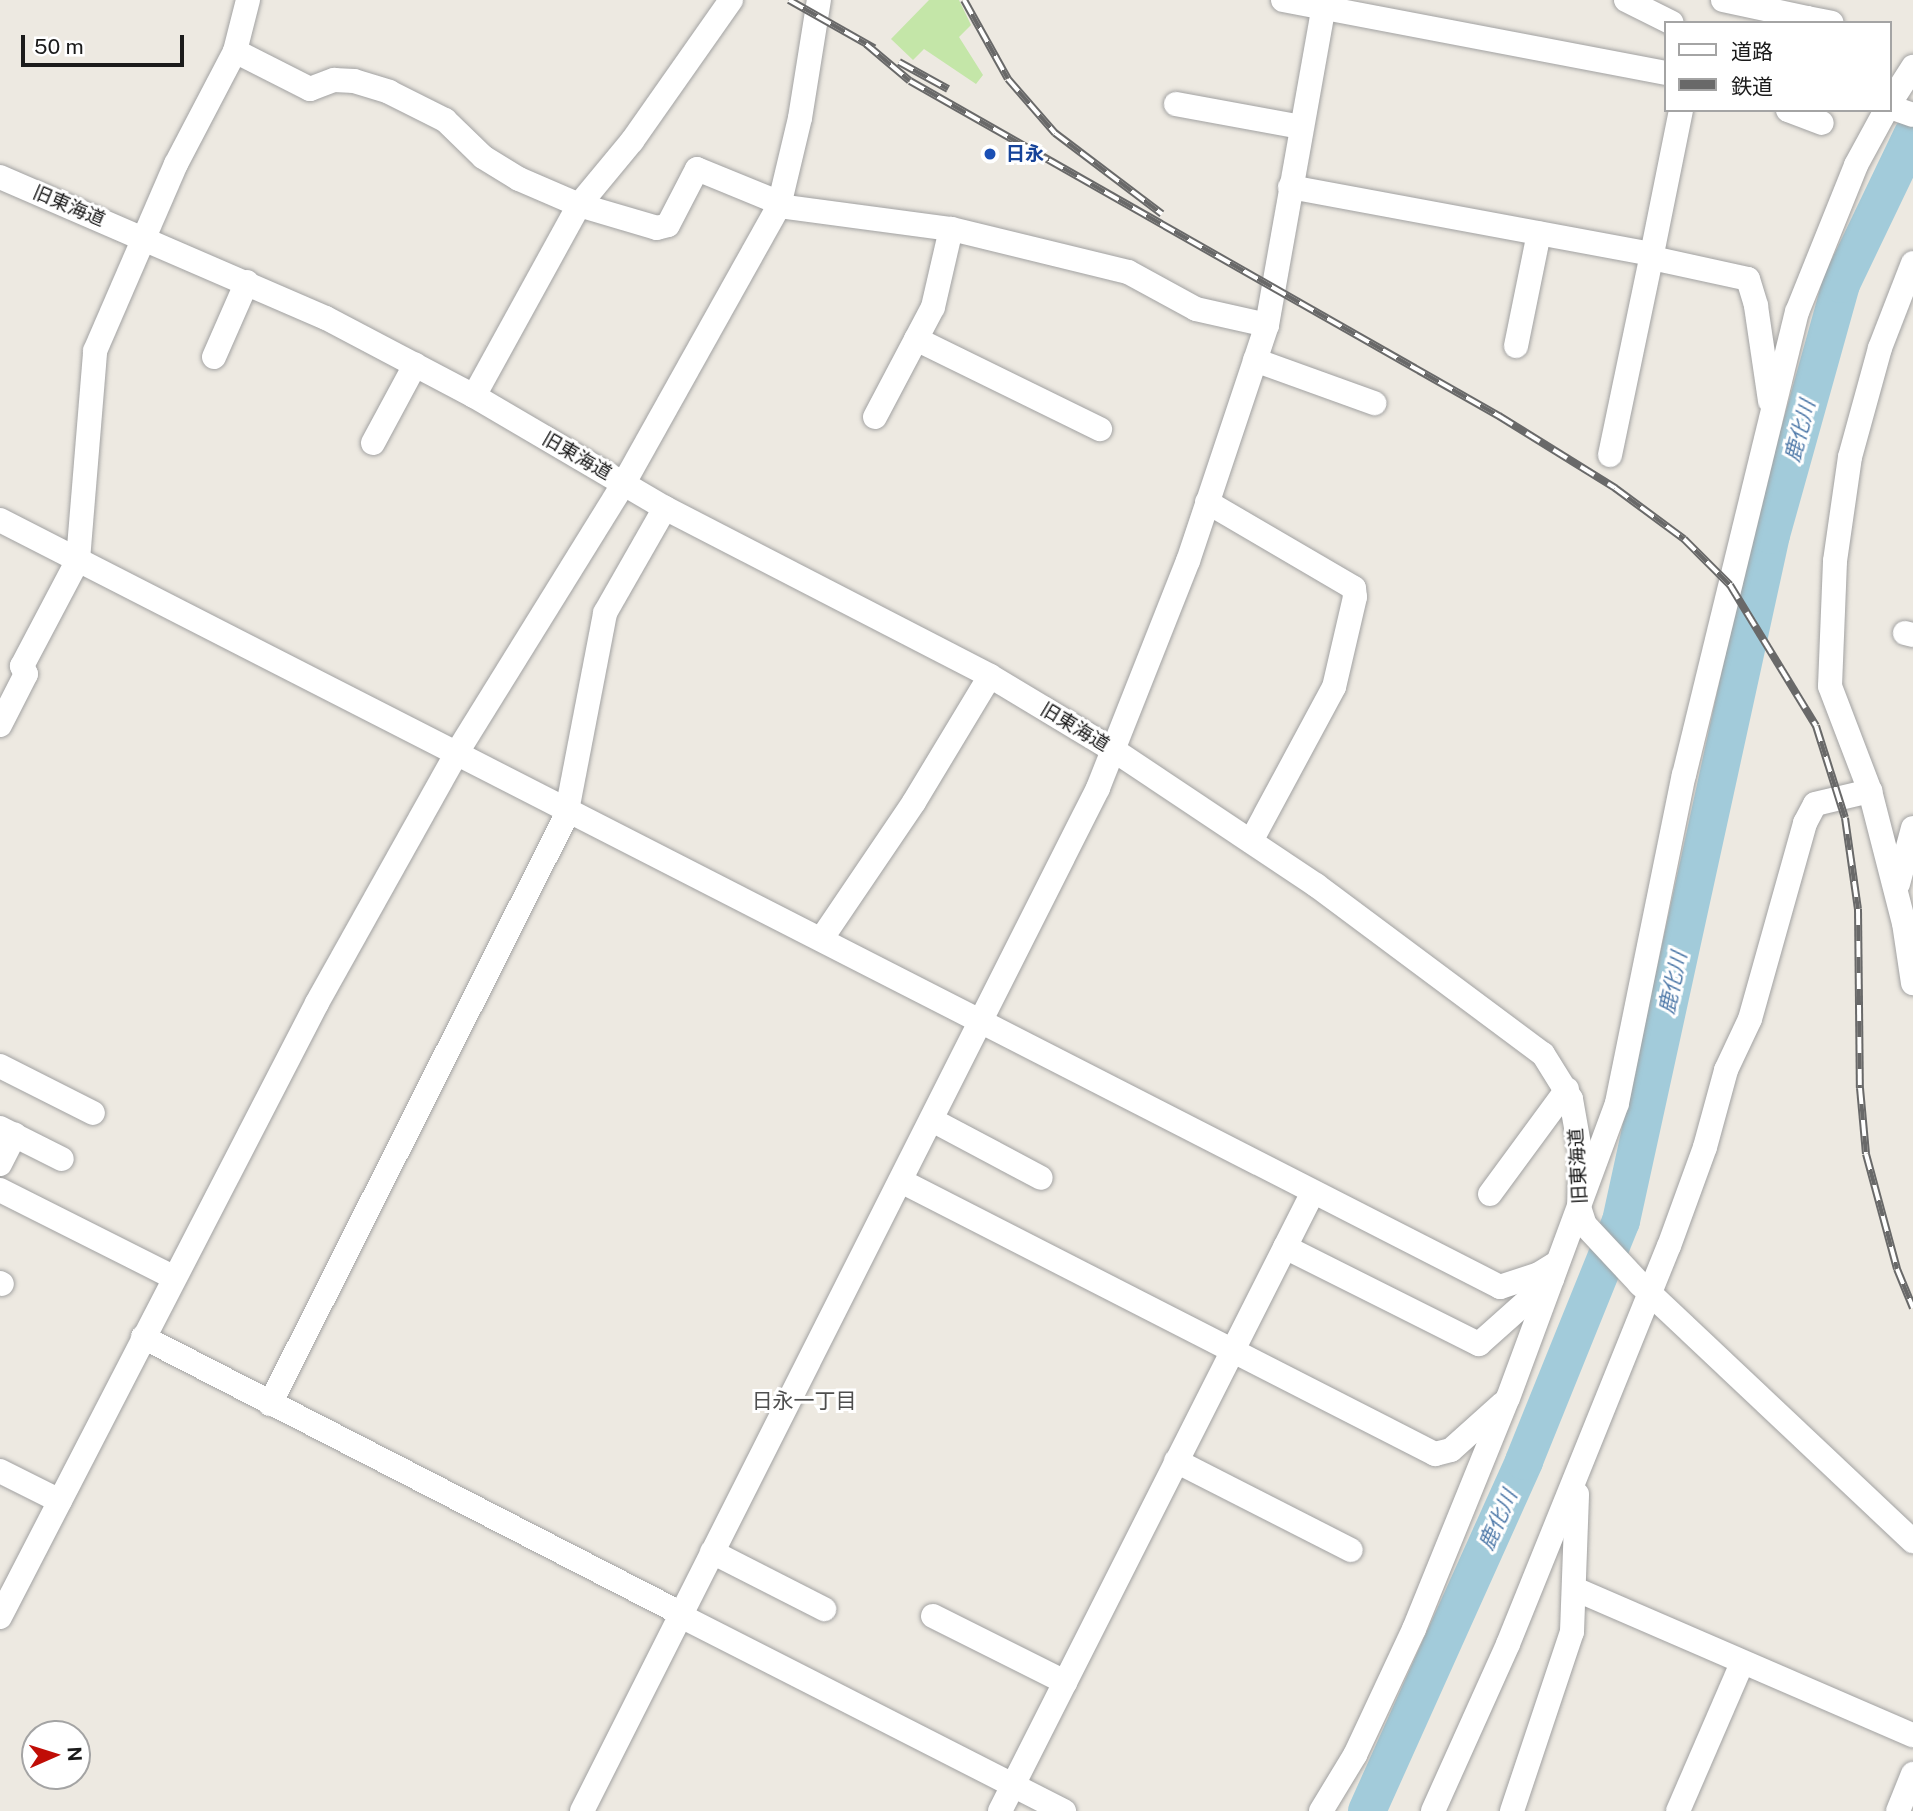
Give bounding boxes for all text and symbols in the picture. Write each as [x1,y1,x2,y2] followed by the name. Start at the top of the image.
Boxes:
[24,21,187,65] scale bar
[1664,21,1892,112] legend
[34,34,84,59] text: 50 m
[1731,39,1773,64] text: 道路
[1731,74,1773,99] text: 鉄道
[1006,143,1044,165] place label: 日永
[980,144,1000,164] marker: 日永
[30,181,108,231] street label: 旧東海道
[1780,397,1820,465] water label: 鹿化川
[538,427,616,485] street label: 旧東海道
[1037,698,1113,756] street label: 旧東海道
[1654,950,1692,1016] water label: 鹿化川
[1565,1127,1591,1205] street label: 旧東海道
[752,1388,856,1414] district label: 日永一丁目
[1474,1486,1522,1554] water label: 鹿化川
[21,1720,91,1790] north arrow
[64,1746,86,1762] text: N

